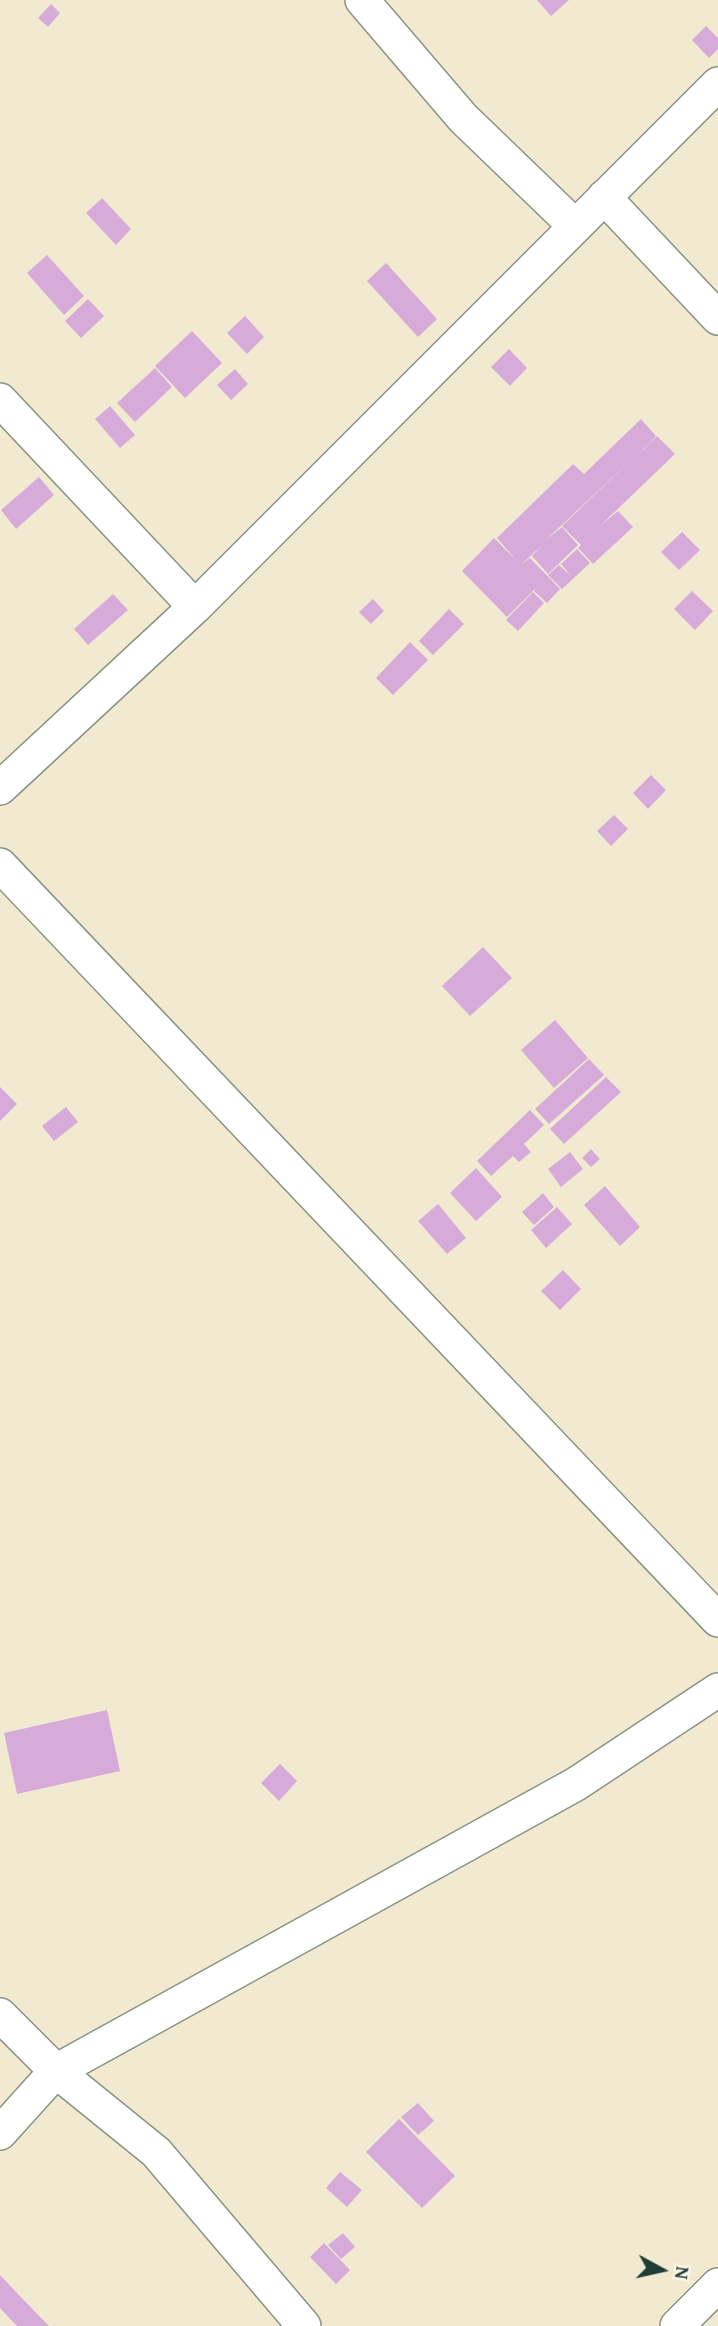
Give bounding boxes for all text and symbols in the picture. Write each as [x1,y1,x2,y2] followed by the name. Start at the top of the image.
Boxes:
[627,2235,697,2305] north arrow
[668,2265,698,2281] text: N

